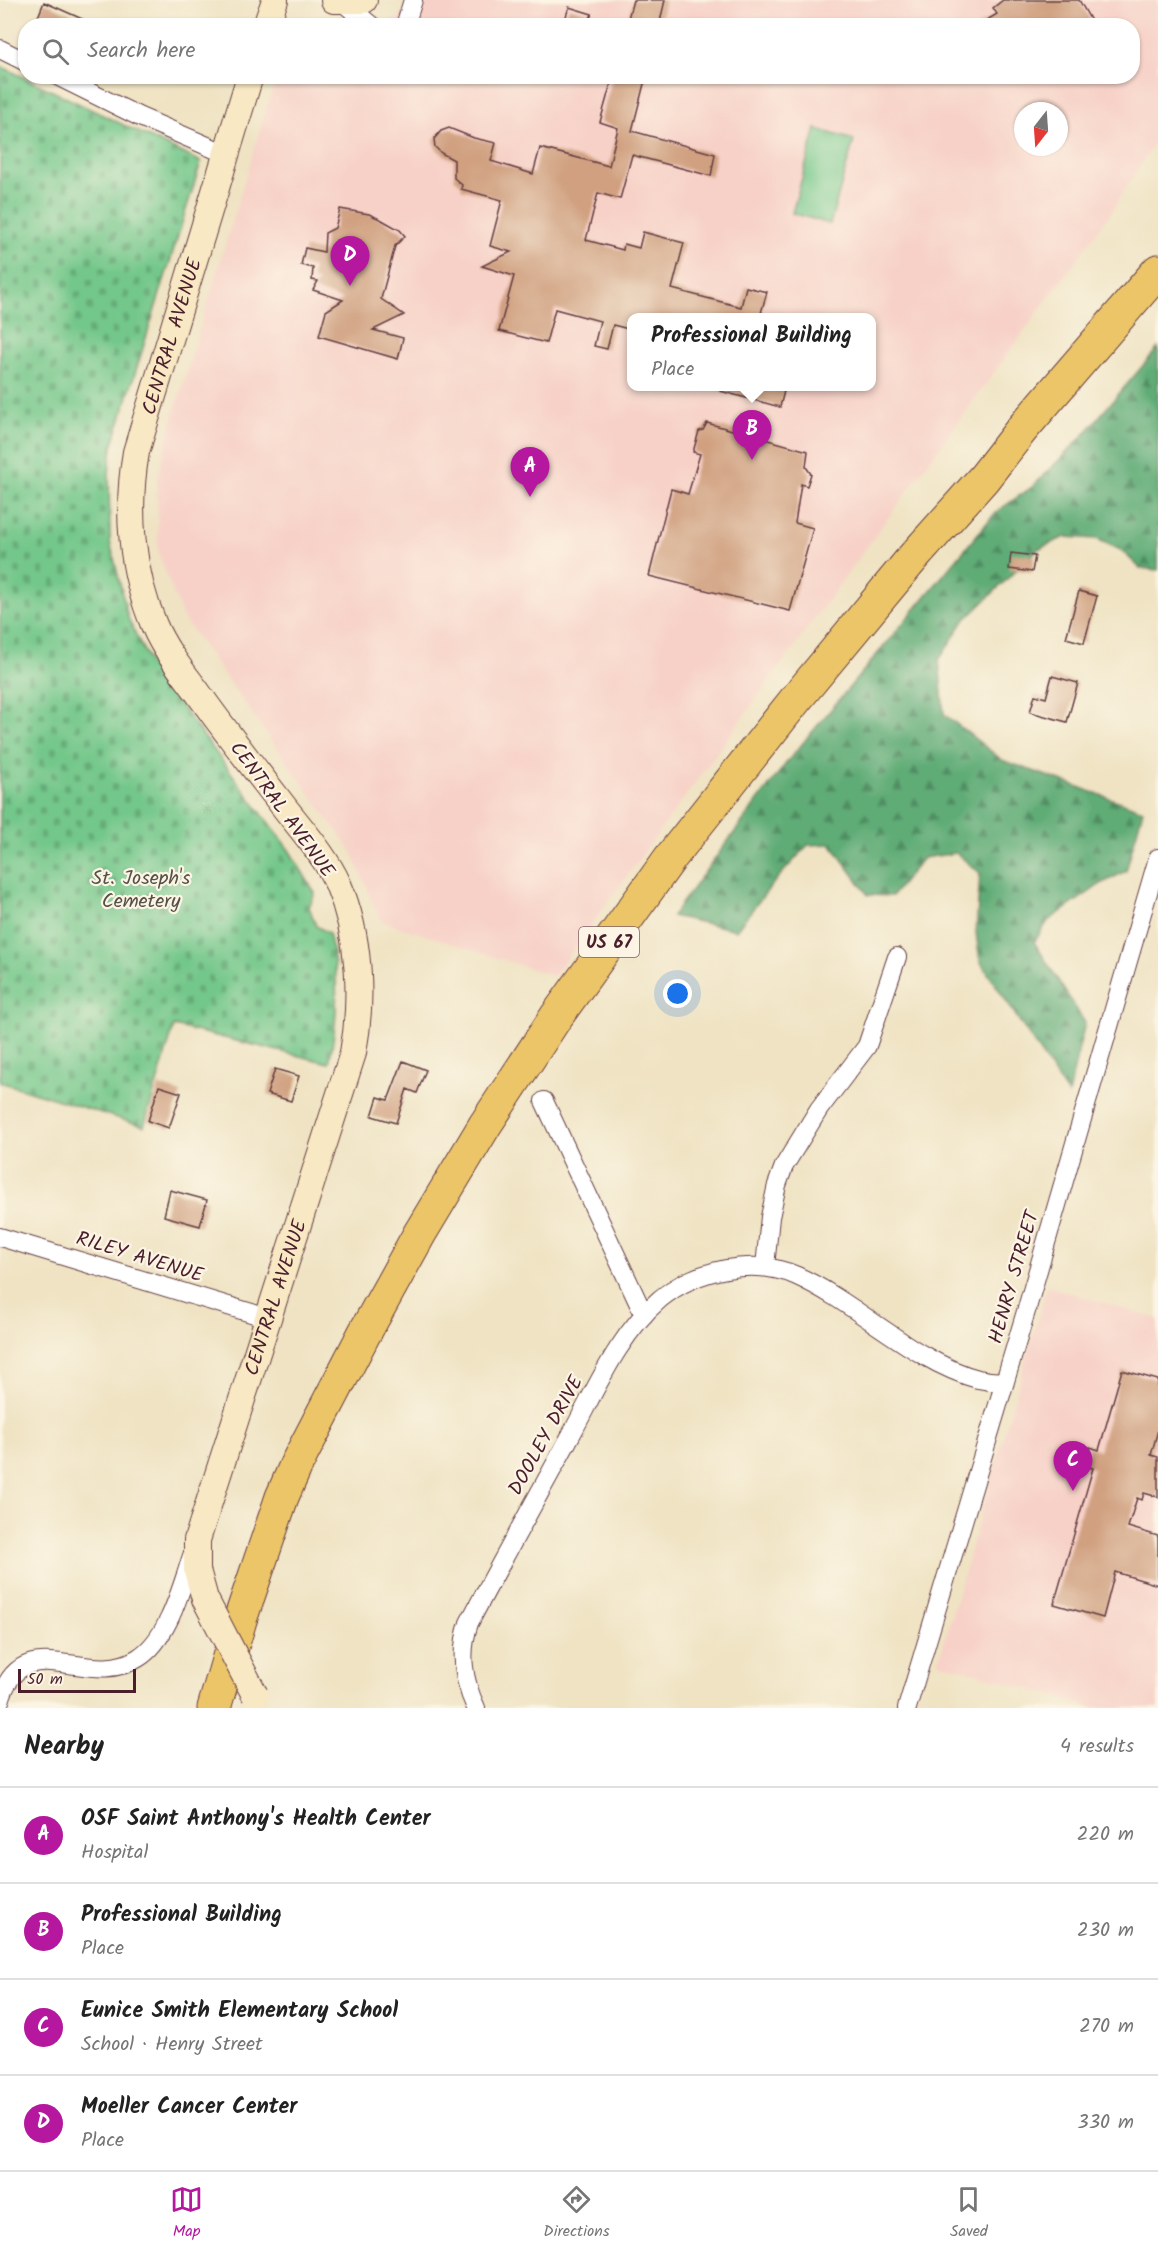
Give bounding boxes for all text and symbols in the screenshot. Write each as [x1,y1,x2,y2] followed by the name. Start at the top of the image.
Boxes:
[18,18,1140,84] search box
[87,34,195,69] text: Search here
[39,35,72,68] icon: search
[1014,102,1068,156] north arrow
[330,236,370,286] pin: D
[134,253,212,419] street label: CENTRAL AVENUE
[627,313,876,391] popup
[651,319,852,354] text: Professional Building
[651,354,694,386] text: Place
[732,410,771,460] pin: B
[510,448,550,497] pin: A
[221,735,343,886] street label: CENTRAL AVENUE
[92,863,191,918] park label: St. Joseph's Cemetery
[579,927,639,957] road number: US 67
[663,979,692,1008] your location
[981,1205,1050,1348] street label: HENRY STREET
[237,1214,317,1380] street label: CENTRAL AVENUE
[72,1223,208,1293] street label: RILEY AVENUE
[501,1369,594,1502] street label: DOOLEY DRIVE
[1054,1442,1092,1491] pin: C
[18,1666,136,1694] scale bar
[27,1667,63,1692] text: 50 m
[24,1726,104,1768] text: Nearby
[1060,1731,1134,1763] text: 4 results
[81,1802,430,1837] text: OSF Saint Anthony's Health Center
[37,1819,50,1851] text: A
[1077,1819,1134,1851] text: 220 m
[81,1837,148,1869] text: Hospital
[81,1898,282,1933] text: Professional Building
[37,1915,50,1947] text: B
[1077,1915,1134,1947] text: 230 m
[81,1933,124,1965] text: Place
[81,1994,398,2029] text: Eunice Smith Elementary School
[37,2011,50,2043] text: C
[1079,2011,1134,2043] text: 270 m
[81,2029,263,2061] text: School · Henry Street
[81,2090,297,2125] text: Moeller Cancer Center
[37,2107,50,2139] text: D
[1077,2107,1134,2139] text: 330 m
[81,2125,124,2157] text: Place
[170,2183,203,2244] tab: Map
[543,2183,610,2244] tab: Directions
[950,2183,988,2244] tab: Saved

